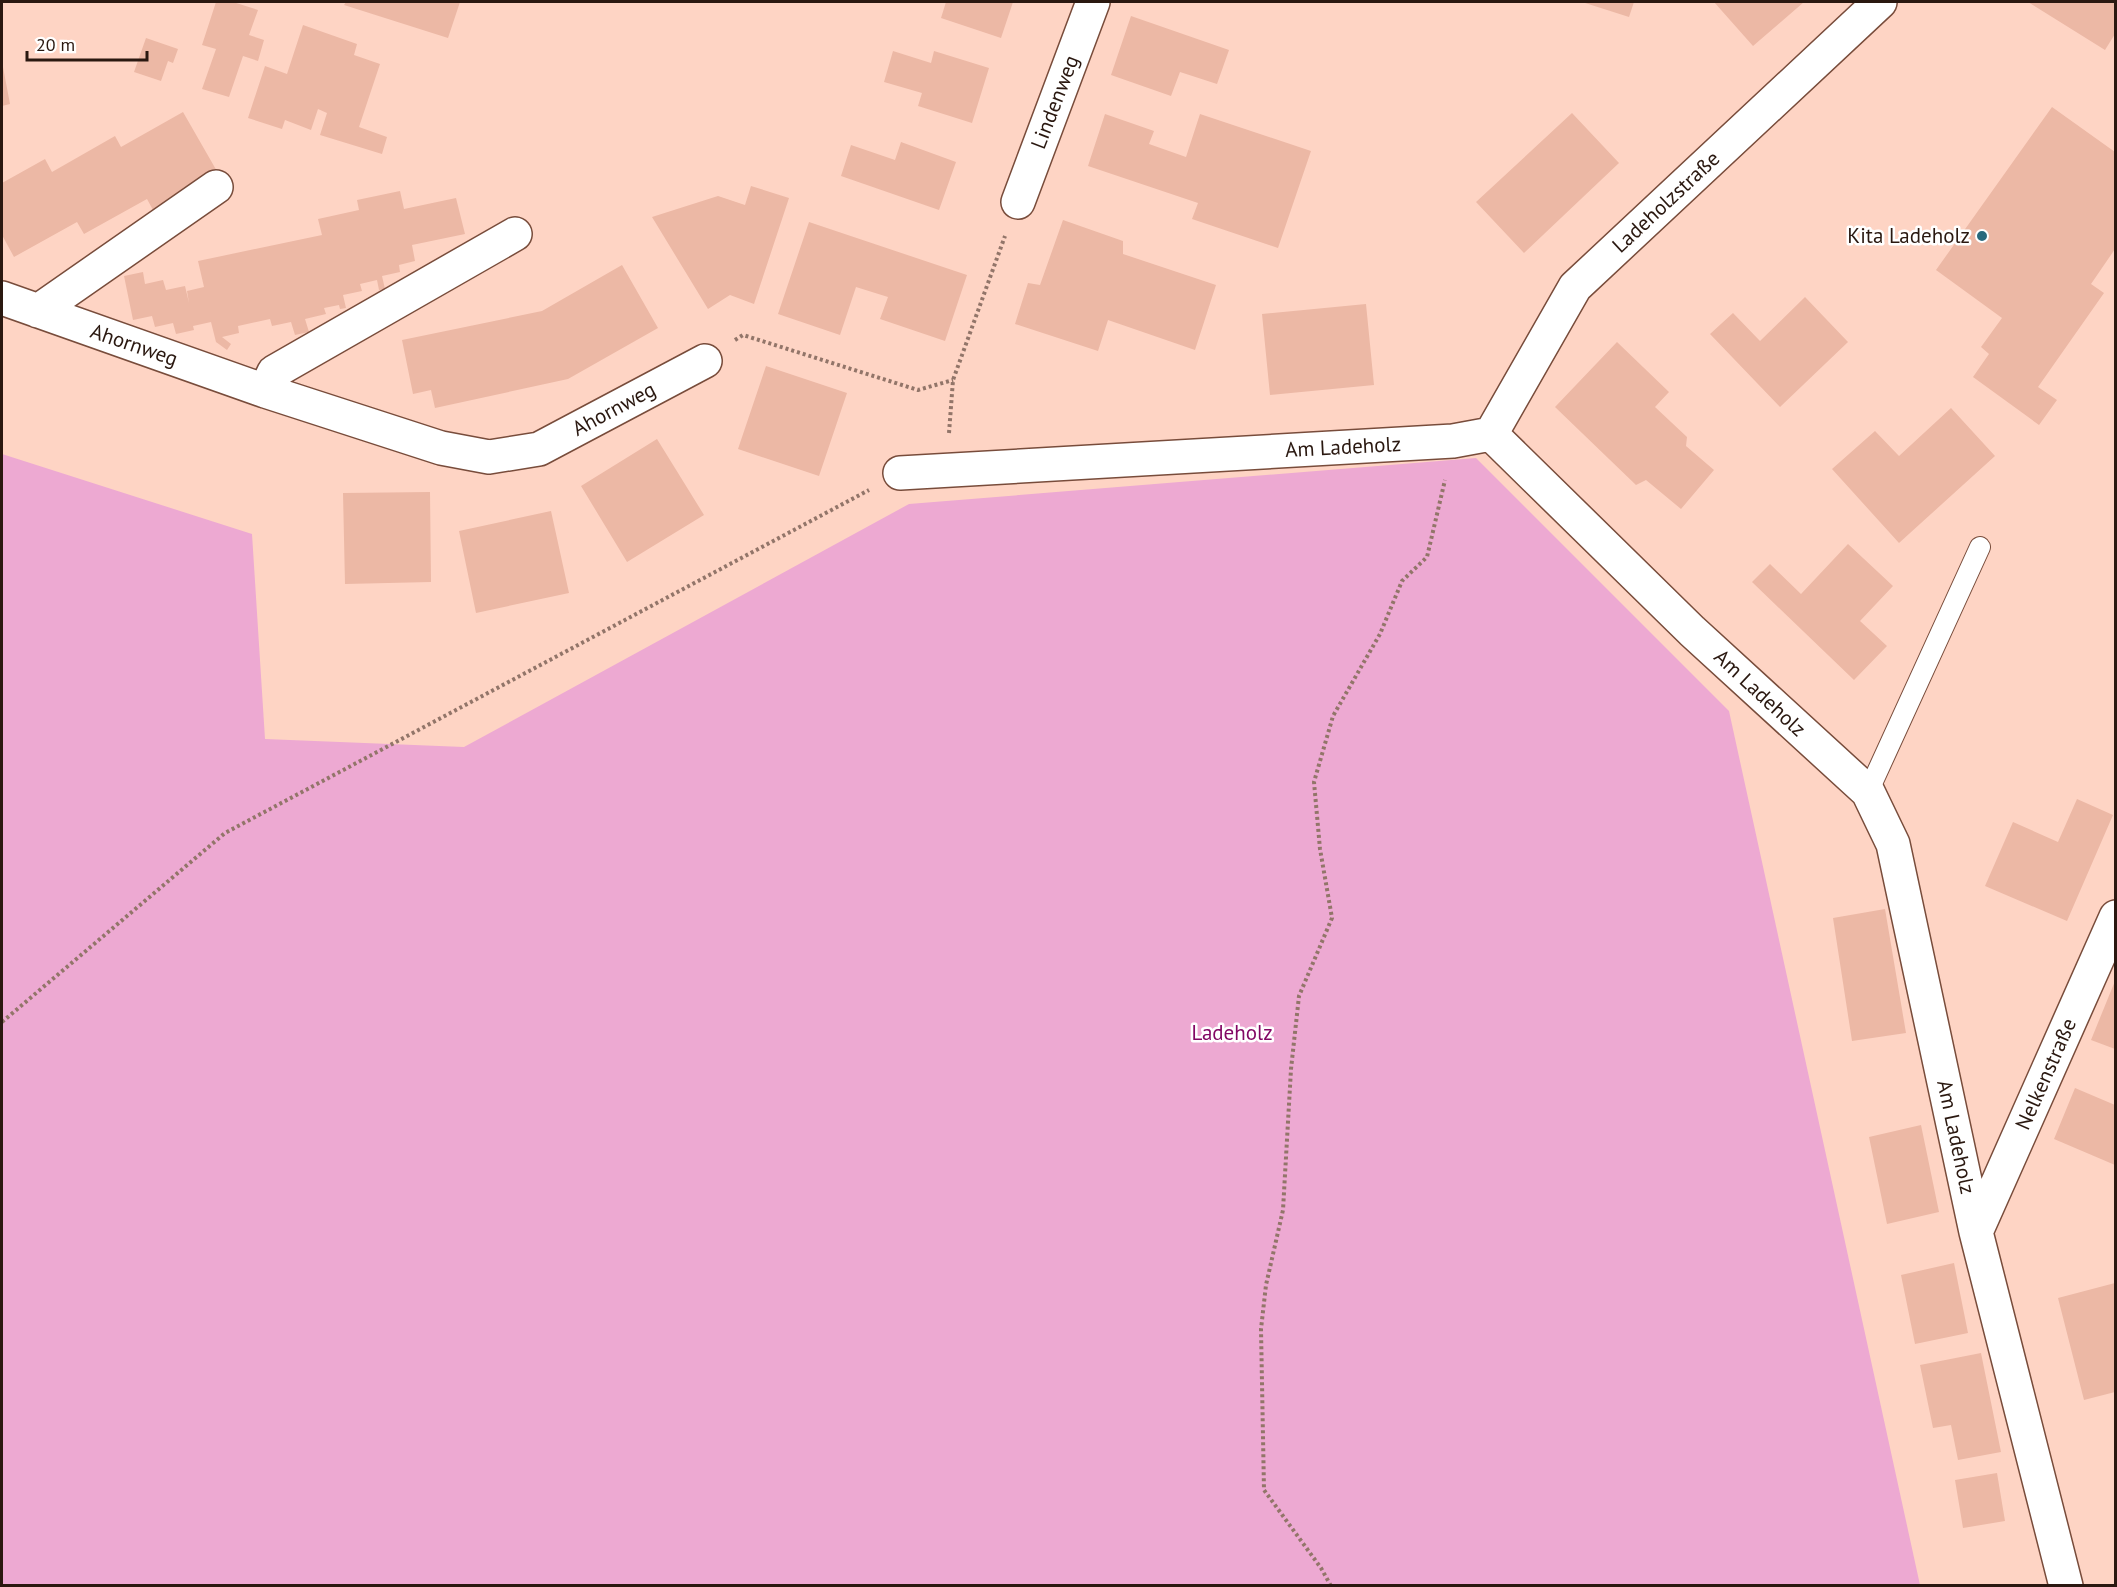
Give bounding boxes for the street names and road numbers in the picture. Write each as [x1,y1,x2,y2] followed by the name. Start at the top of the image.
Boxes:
[1024,51,1085,153] street label: Lindenweg
[1606,145,1725,258] street label: Ladeholzstraße
[87,317,181,372] street label: Ahornweg
[567,375,660,442] street label: Ahornweg
[1284,430,1402,463] street label: Am Ladeholz
[1709,643,1812,742] street label: Am Ladeholz
[2009,1014,2082,1134] street label: Nelkenstraße
[1931,1077,1982,1196] street label: Am Ladeholz

